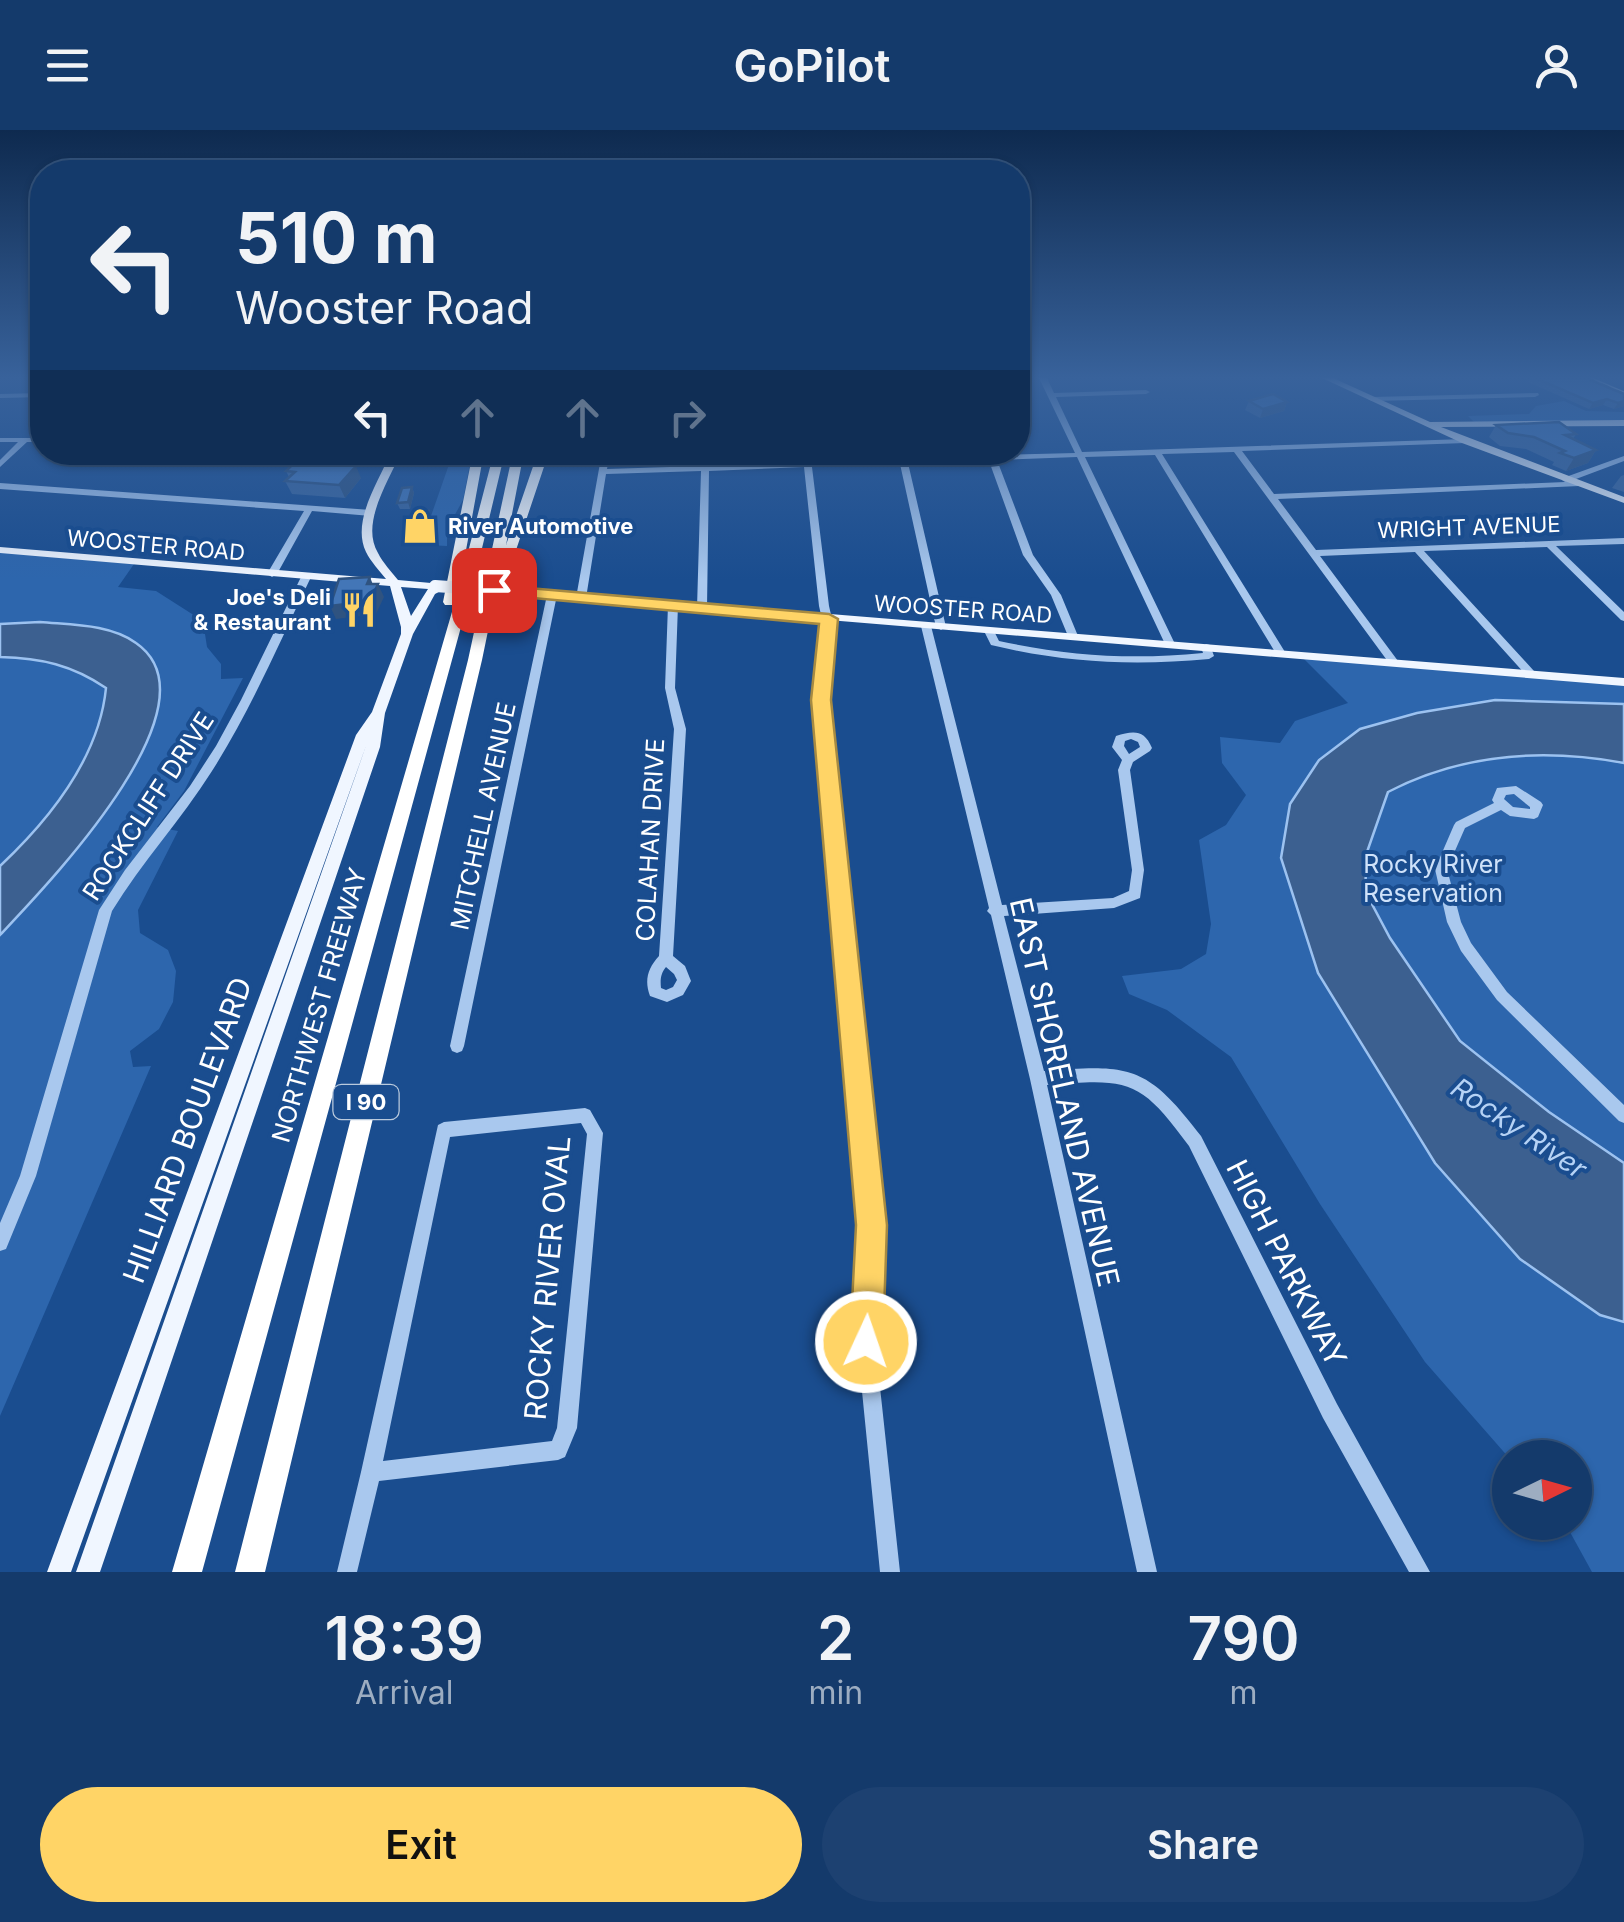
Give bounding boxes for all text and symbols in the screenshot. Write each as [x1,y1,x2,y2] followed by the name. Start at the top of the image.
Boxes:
[40,38,95,93] icon: menu
[734,38,890,93] text: GoPilot
[1529,38,1584,93] icon: person
[235,195,438,280] text: 510 m
[70,200,200,330] icon: left
[235,280,533,335] text: Wooster Road
[345,390,400,445] icon: left
[450,390,505,445] icon: ahead
[555,390,610,445] icon: ahead
[660,390,715,445] icon: right
[401,507,439,545] shop icon: River Automotive
[1377,511,1561,543] street label: WRIGHT AVENUE
[448,513,633,539] place label: River Automotive
[66,524,246,566] street label: WOOSTER ROAD
[452,548,537,633] pin
[467,563,522,618] icon: arrive
[194,584,331,635] place label: Joe's Deli & Restaurant
[873,590,1053,628] street label: WOOSTER ROAD
[340,591,378,629] restaurant icon: Joe's Deli & Restaurant
[444,699,522,933] street label: MITCHELL AVENUE
[76,706,220,906] street label: ROCKCLIFF DRIVE
[630,738,670,942] street label: COLAHAN DRIVE
[1363,849,1503,908] park label: Rocky River Reservation
[265,864,373,1146] street label: NORTHWEST FREEWAY
[1003,894,1127,1290] street label: EAST SHORELAND AVENUE
[115,972,259,1288] street label: HILLIARD BOULEVARD
[1445,1070,1594,1187] water label: Rocky River
[334,1085,398,1119] road number: I 90
[517,1134,577,1422] street label: ROCKY RIVER OVAL
[1219,1154,1355,1372] street label: HIGH PARKWAY
[814,1290,918,1394] position arrow
[1492,1440,1592,1540] north arrow
[1492,1440,1592,1540] map controls
[324,1602,484,1674] text: 18:39
[817,1602,854,1674] text: 2
[1188,1602,1300,1674] text: 790
[355,1673,453,1712] text: Arrival
[808,1673,863,1712] text: min
[1230,1673,1258,1712] text: m
[40,1787,802,1902] button: Exit
[822,1787,1584,1902] button: Share

